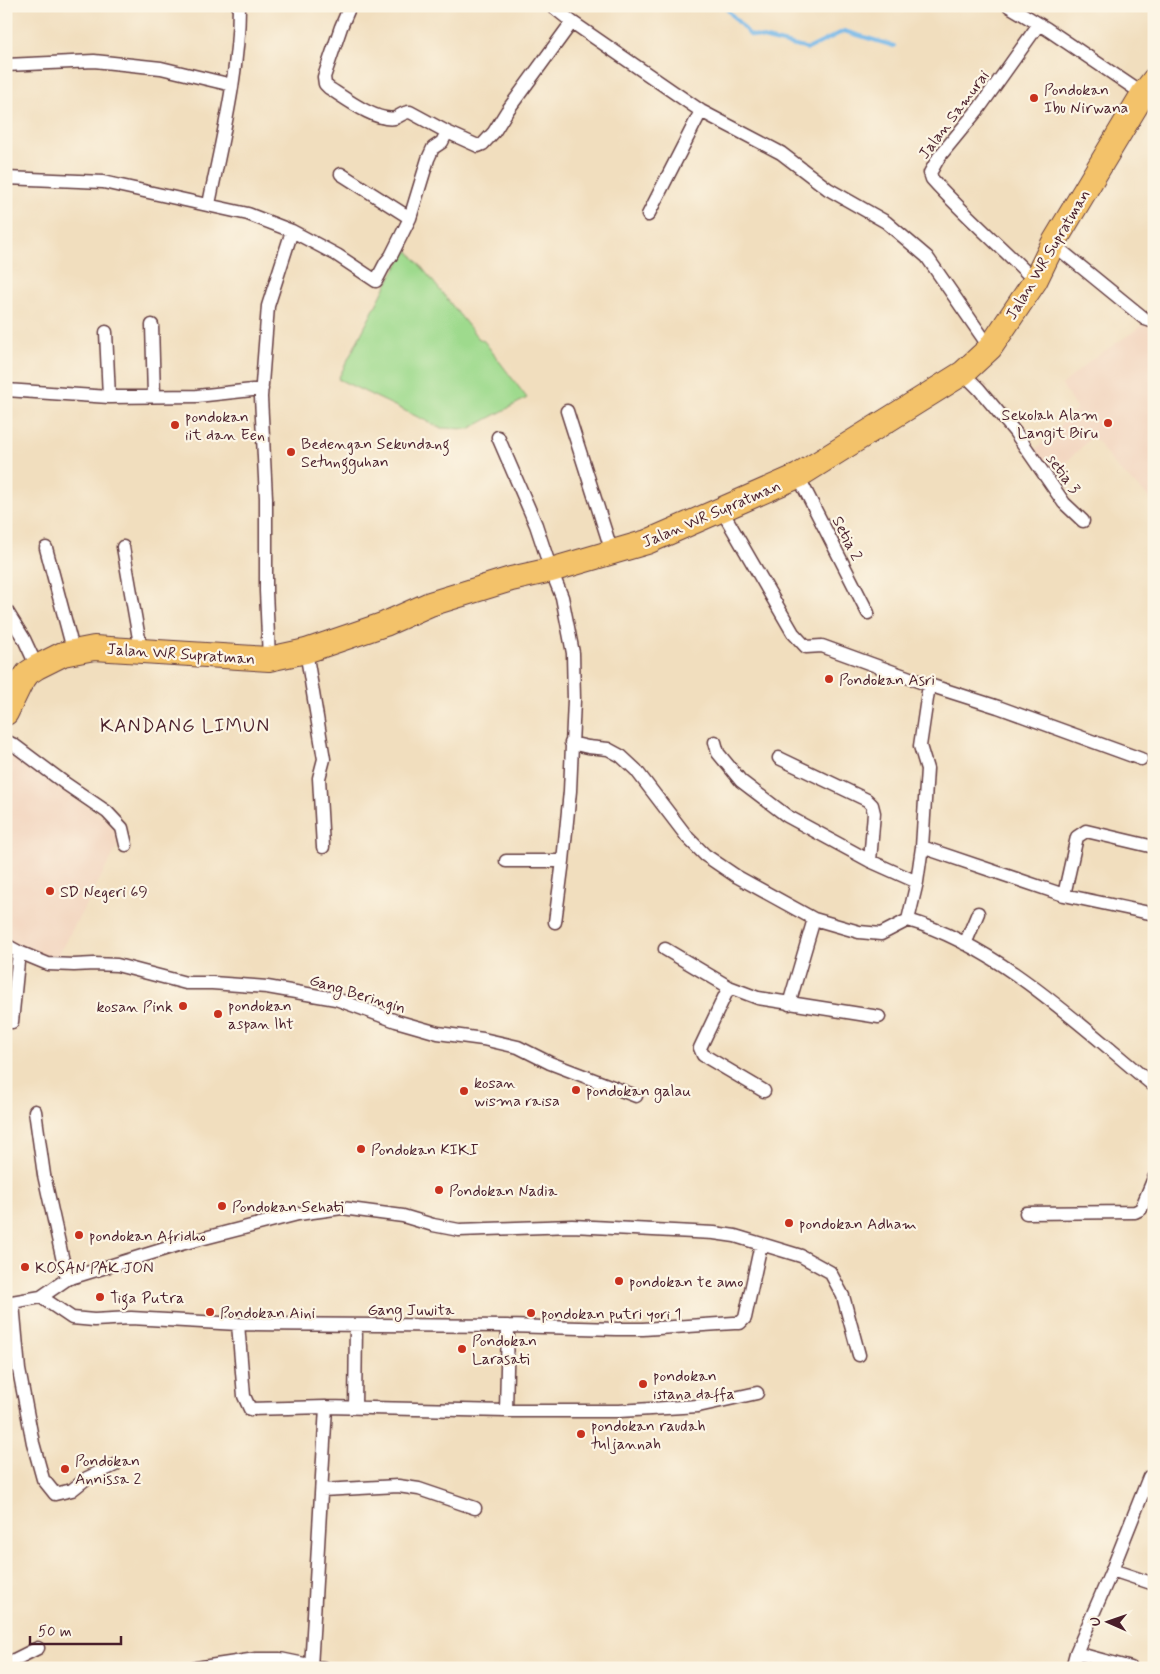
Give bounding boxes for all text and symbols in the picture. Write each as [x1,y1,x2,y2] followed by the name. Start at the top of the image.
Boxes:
[914,66,995,164] street label: Jalan Samurai
[1044,80,1129,119] place label: Pondokan Ibu Nirwana
[1028,92,1040,104] marker: Pondokan Ibu Nirwana
[1001,186,1096,324] street label: Jalan WR Supratman
[1002,405,1098,445] place label: Sekolah Alam Langit Biru
[185,407,265,446] place label: pondokan iit dan Een
[1102,417,1114,429] marker: Sekolah Alam Langit Biru
[169,419,181,431] marker: pondokan iit dan Een
[301,434,450,474] place label: Bedengan Sekundang Setungguhan
[285,446,297,458] marker: Bedengan Sekundang Setungguhan
[1041,449,1085,498] street label: setia 3
[639,476,784,553] street label: Jalan WR Supratman
[827,513,867,565] street label: Setia 2
[106,639,256,670] street label: Jalan WR Supratman
[839,670,935,691] place label: Pondokan Asri
[823,673,835,685] marker: Pondokan Asri
[100,714,270,739] district label: KANDANG LIMUN
[60,882,148,903] place label: SD Negeri 69
[44,885,56,897] marker: SD Negeri 69
[306,970,408,1020] street label: Gang Beringin
[228,996,294,1035] place label: pondokan aspan lht
[97,997,173,1018] place label: kosan Pink
[177,1000,189,1012] marker: kosan Pink
[212,1008,224,1020] marker: pondokan aspan lht
[474,1073,560,1112] place label: kosan wisma raisa
[586,1081,691,1103] place label: pondokan galau
[570,1084,582,1096] marker: pondokan galau
[458,1085,470,1097] marker: kosan wisma raisa
[371,1140,479,1161] place label: Pondokan KIKI
[355,1143,367,1155] marker: Pondokan KIKI
[449,1181,558,1202] place label: Pondokan Nadia
[433,1184,445,1196] marker: Pondokan Nadia
[232,1197,344,1218] place label: Pondokan Sehati
[216,1200,228,1212] marker: Pondokan Sehati
[799,1214,917,1235] place label: pondokan Adham
[783,1217,795,1229] marker: pondokan Adham
[89,1226,206,1247] place label: pondokan Afridho
[73,1229,85,1241] marker: pondokan Afridho
[35,1258,154,1279] place label: KOSAN PAK JON
[19,1261,31,1273] marker: KOSAN PAK JON
[629,1272,744,1293] place label: pondokan te amo
[613,1275,625,1287] marker: pondokan te amo
[110,1288,184,1310] place label: Tiga Putra
[94,1291,106,1303] marker: Tiga Putra
[368,1300,455,1322] street label: Gang Juwita
[220,1303,315,1324] place label: Pondokan Aini
[541,1304,682,1325] place label: pondokan putri yori 1
[204,1306,216,1318] marker: Pondokan Aini
[525,1307,537,1319] marker: pondokan putri yori 1
[472,1331,537,1370] place label: Pondokan Larasati
[456,1343,468,1355] marker: Pondokan Larasati
[653,1366,735,1405] place label: pondokan istana daffa
[637,1378,649,1390] marker: pondokan istana daffa
[590,1416,706,1455] place label: pondokan raudah tuljannah
[575,1428,587,1440] marker: pondokan raudah tuljannah
[75,1451,142,1490] place label: Pondokan Annissa 2
[59,1463,71,1475] marker: Pondokan Annissa 2
[1082,1596,1132,1646] north arrow
[30,1614,121,1646] scale bar
[1087,1617,1105,1626] text: U
[38,1622,72,1642] text: 50 m

